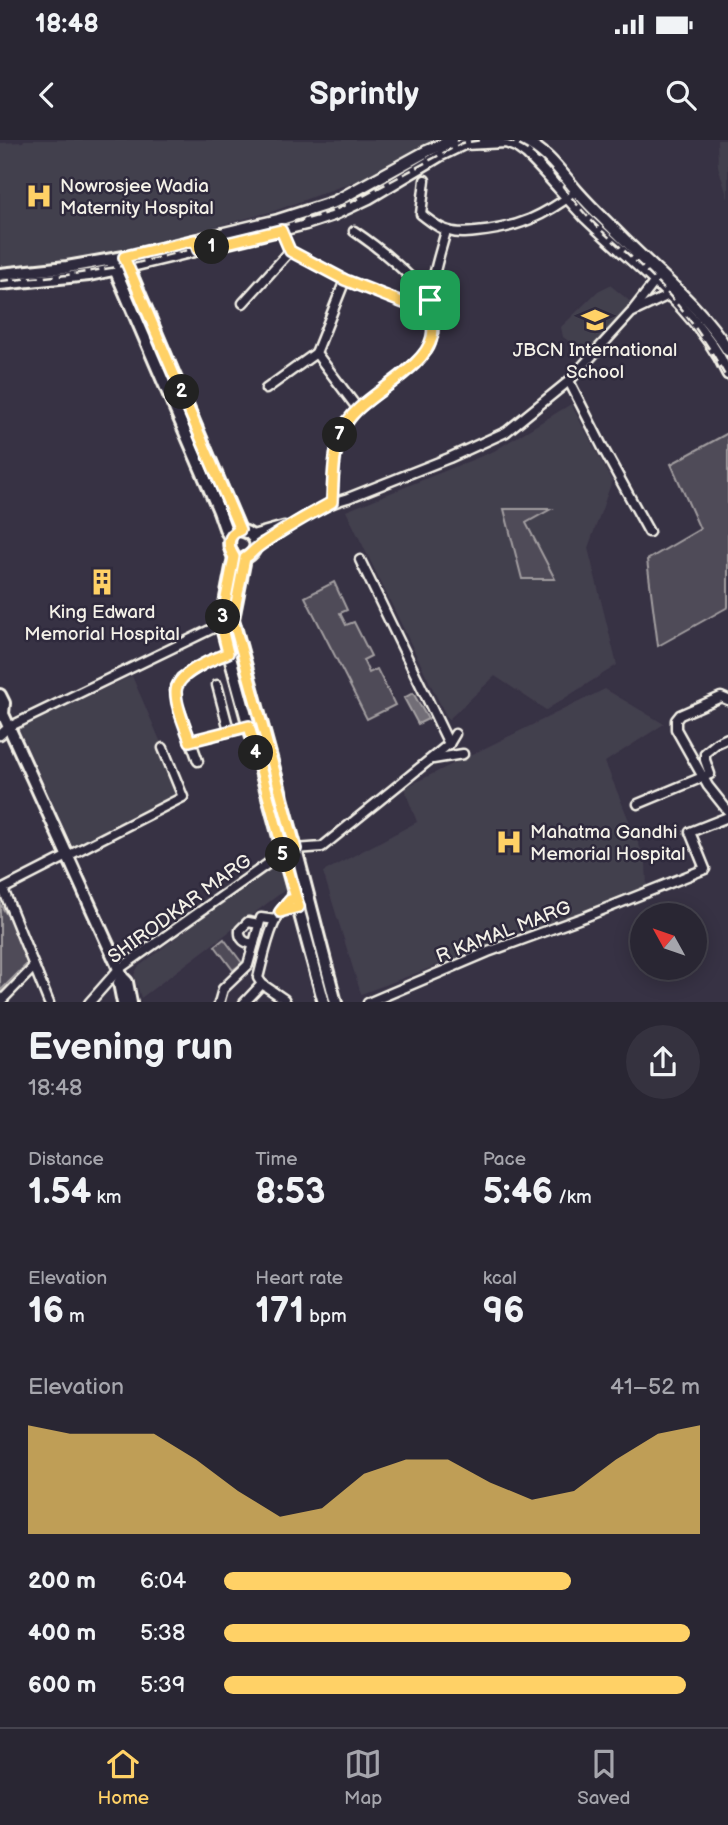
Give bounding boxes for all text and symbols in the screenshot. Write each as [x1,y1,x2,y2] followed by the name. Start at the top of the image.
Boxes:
[35,9,99,40] text: 18:48
[309,75,419,114] text: Sprintly
[28,76,66,114] icon: back
[662,76,700,114] icon: search
[60,175,214,220] place label: Nowrosjee Wadia Maternity Hospital
[24,181,54,211] hospital icon: Nowrosjee Wadia Maternity Hospital
[194,230,230,264] pin: 1
[208,235,216,258] text: 1
[400,270,460,330] pin
[411,281,449,319] icon: arrive
[580,305,610,335] school or university icon: JBCN International School
[513,339,677,384] place label: JBCN International School
[164,374,200,410] pin: 2
[176,380,187,403] text: 2
[322,418,358,452] pin: 7
[334,423,345,446] text: 7
[87,567,117,597] building icon: King Edward Memorial Hospital
[206,600,241,634] pin: 3
[24,601,180,646] place label: King Edward Memorial Hospital
[217,605,228,628] text: 3
[238,736,274,770] pin: 4
[250,741,261,764] text: 4
[530,821,685,866] place label: Mahatma Gandhi Memorial Hospital
[494,827,524,857] hospital icon: Mahatma Gandhi Memorial Hospital
[266,838,300,872] pin: 5
[277,843,288,866] text: 5
[104,850,256,969] street label: SHIRODKAR MARG
[433,896,574,969] street label: R KAMAL MARG
[630,903,707,980] north arrow
[630,903,707,980] map controls
[28,1025,233,1070] text: Evening run
[626,1025,700,1099] button: share
[28,1074,82,1102] text: 18:48
[28,1148,104,1171] text: Distance
[255,1148,297,1171] text: Time
[483,1148,526,1171] text: Pace
[28,1171,91,1214] text: 1.54
[255,1171,325,1214] text: 8:53
[483,1171,553,1214] text: 5:46
[91,1186,121,1209] text: km
[553,1186,592,1209] text: /km
[28,1267,107,1290] text: Elevation
[255,1267,343,1290] text: Heart rate
[483,1267,517,1290] text: kcal
[28,1290,64,1333] text: 16
[255,1290,304,1333] text: 171
[483,1290,524,1333] text: 96
[64,1305,85,1328] text: m
[304,1305,347,1328] text: bpm
[28,1373,124,1401] text: Elevation
[610,1373,700,1401] text: 41–52 m
[28,1567,96,1595] text: 200 m
[140,1567,186,1595] text: 6:04
[28,1619,96,1647] text: 400 m
[140,1619,185,1647] text: 5:38
[28,1671,96,1699] text: 600 m
[140,1671,185,1699] text: 5:39
[97,1745,149,1810] tab: Home
[344,1745,382,1810] tab: Map
[577,1745,631,1810] tab: Saved

